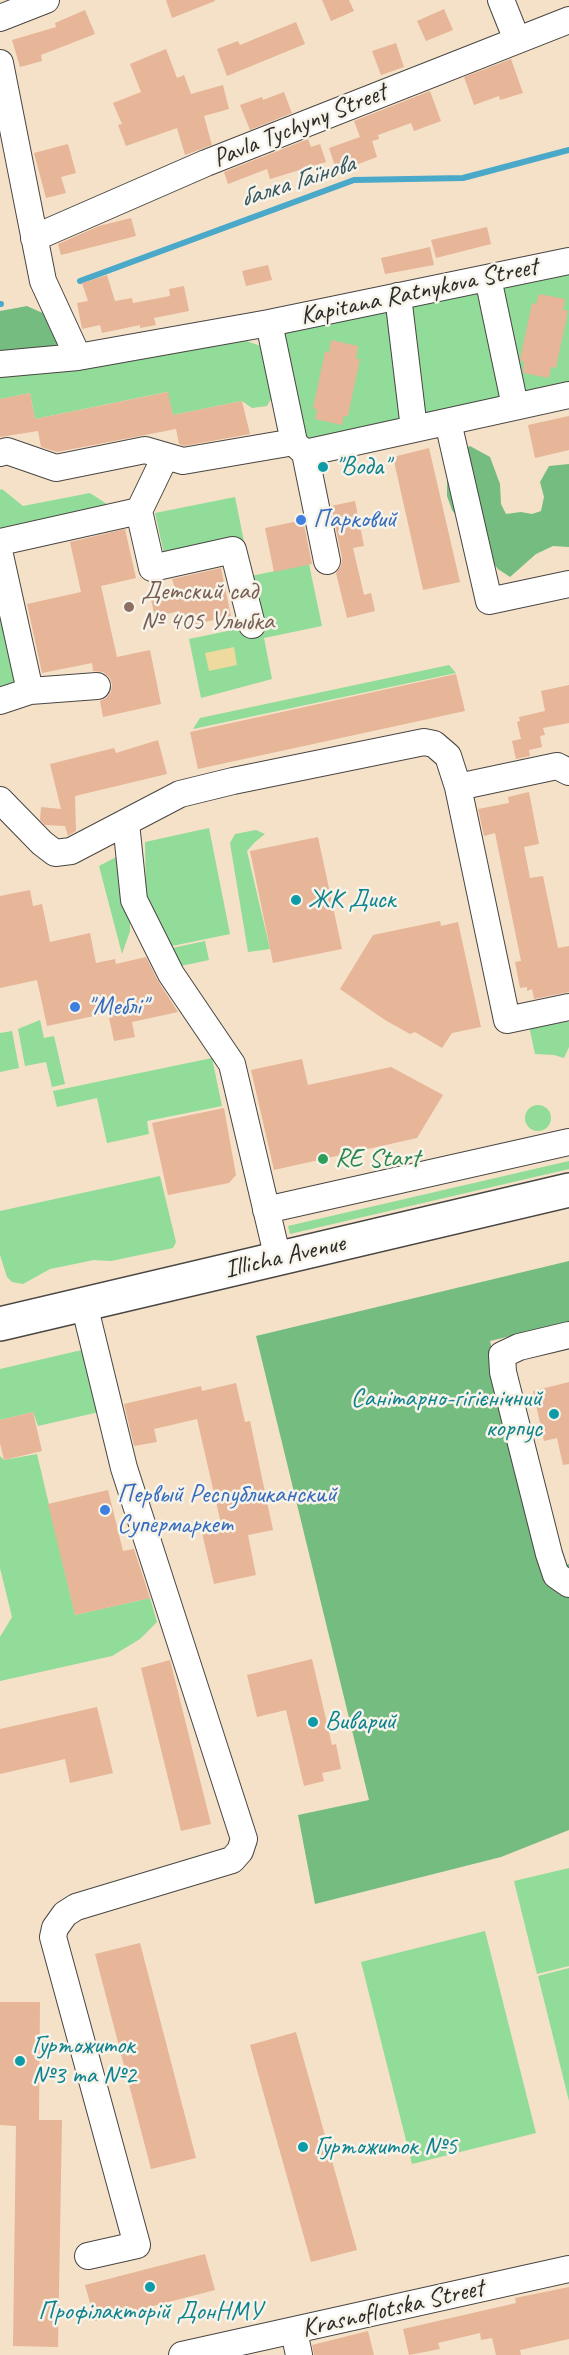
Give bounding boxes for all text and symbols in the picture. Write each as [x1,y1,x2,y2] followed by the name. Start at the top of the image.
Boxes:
[209,77,391,175] street label: Pavla Tychyny Street
[236,148,358,216] water label: балка Гаїнова
[298,252,540,332] street label: Kapitana Ratnykova Street
[335,451,389,483] place label: "Вода"
[316,460,330,474] marker: "Вода"
[313,504,397,536] place label: Парковий
[294,513,308,527] marker: Парковий
[141,576,274,638] place label: Детский сад № 405 Улыбка
[122,600,136,614] marker: Детский сад № 405 Улыбка
[308,884,395,916] place label: ЖК Диск
[289,893,303,907] marker: ЖК Диск
[87,991,147,1023] place label: "Меблі"
[68,1000,82,1014] marker: "Меблі"
[335,1143,420,1175] place label: RE Start
[316,1152,330,1166] marker: RE Start
[222,1228,348,1286] street label: Illicha Avenue
[351,1383,542,1444] place label: Санітарно-гігієнічний корпус
[547,1407,561,1421] marker: Санітарно-гігієнічний корпус
[117,1479,337,1540] place label: Первый Республиканский Супермаркет
[98,1503,112,1517] marker: Первый Республиканский Супермаркет
[325,1706,396,1738] place label: Виварий
[306,1715,320,1729] marker: Виварий
[32,2030,136,2092] place label: Гуртожиток №3 та №2
[13,2054,27,2068] marker: Гуртожиток №3 та №2
[315,2131,457,2163] place label: Гуртожиток №5
[296,2140,310,2154] marker: Гуртожиток №5
[299,2273,487,2345] street label: Krasnoflotska Street
[143,2280,157,2294] marker: Профілакторій ДонНМУ
[38,2296,262,2328] place label: Профілакторій ДонНМУ

